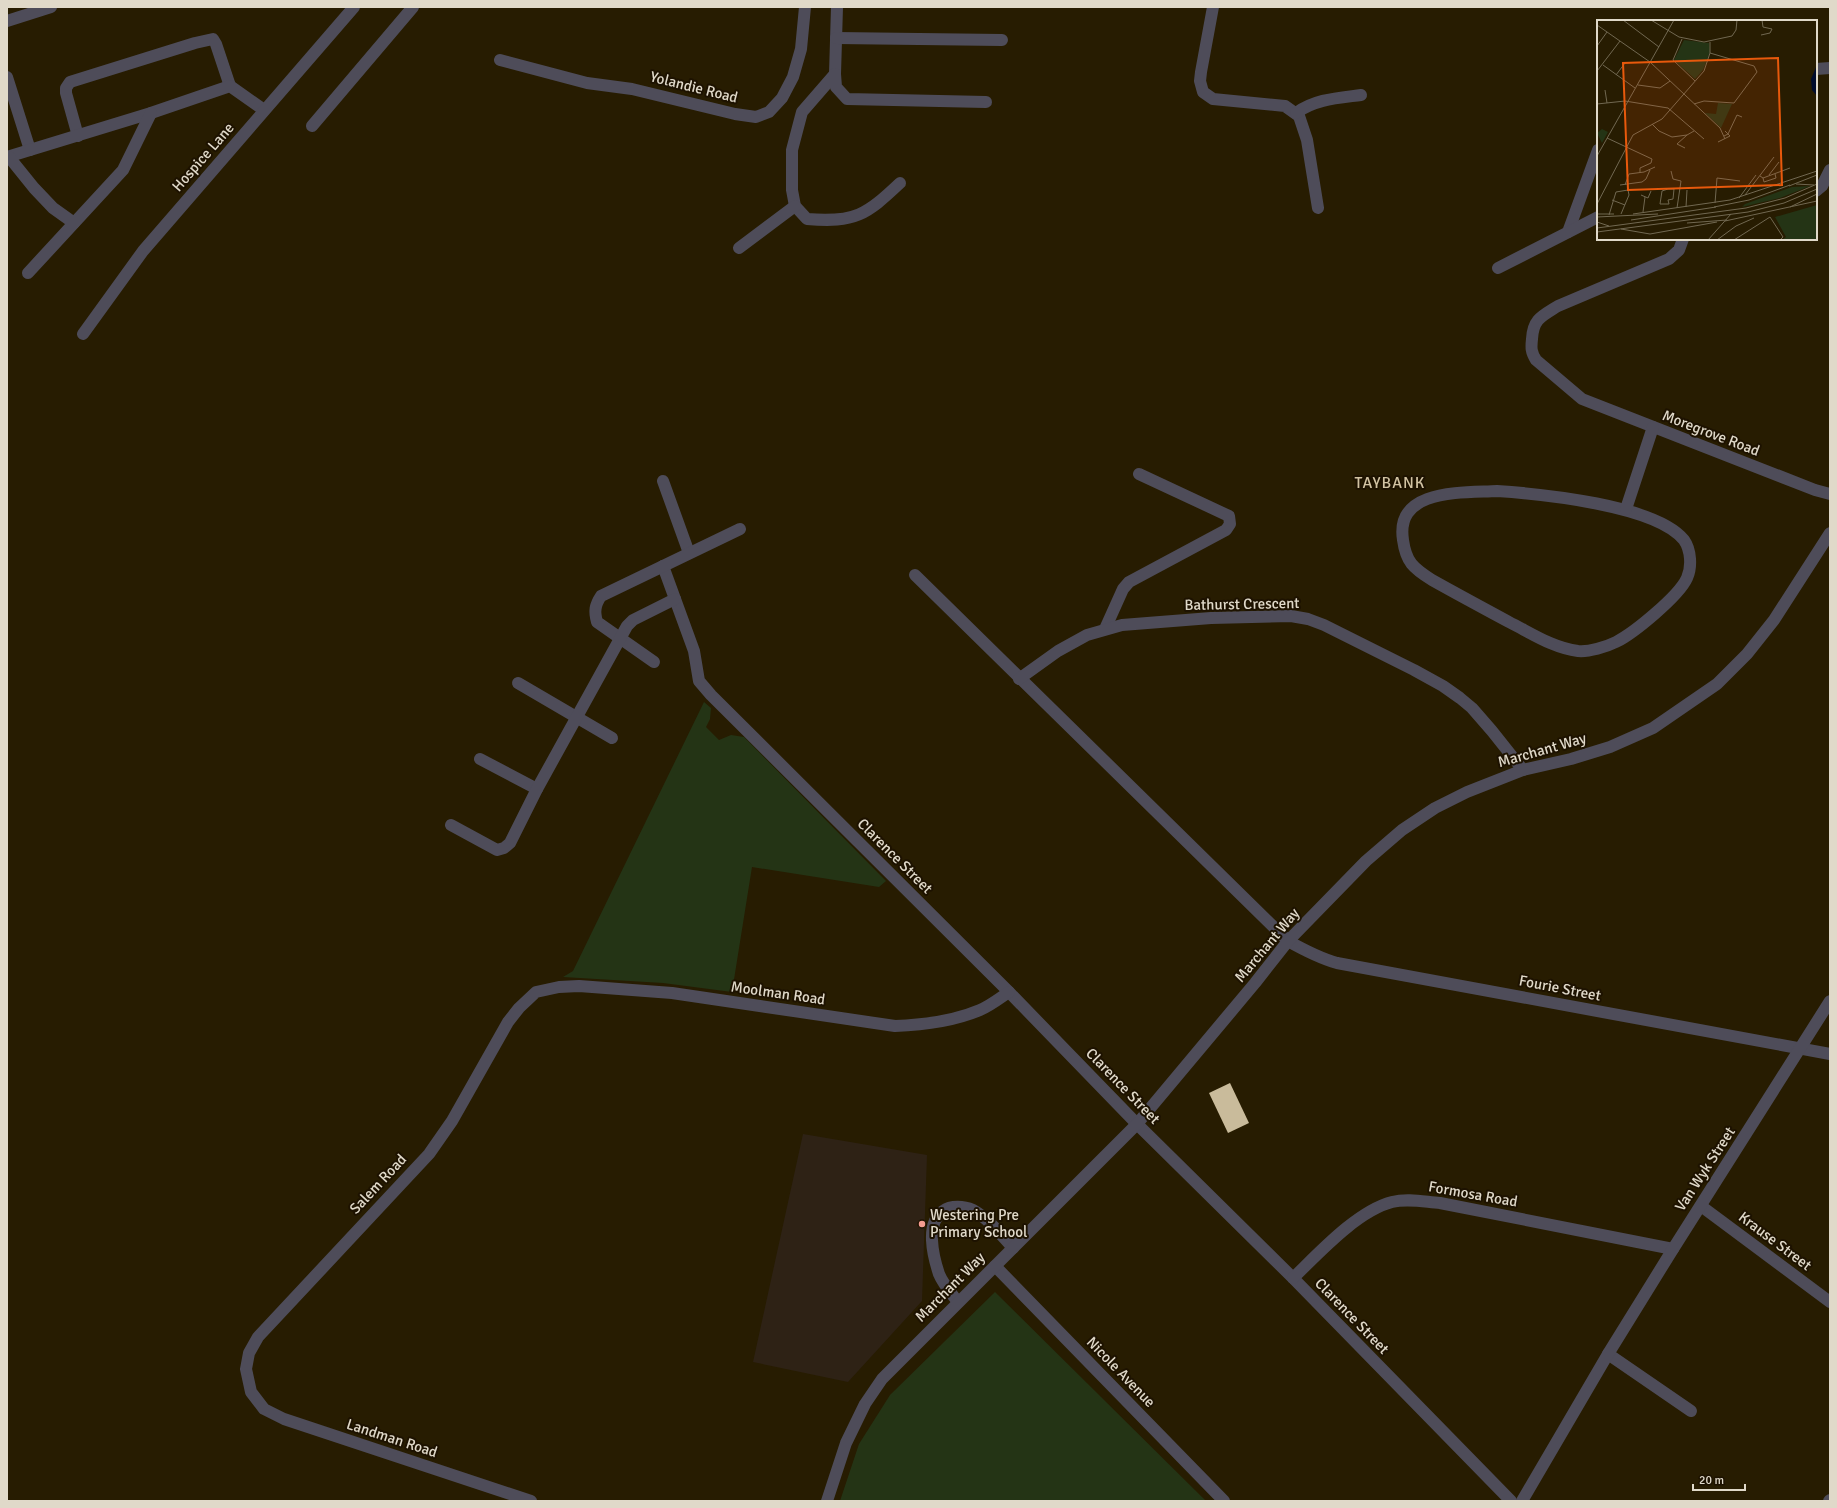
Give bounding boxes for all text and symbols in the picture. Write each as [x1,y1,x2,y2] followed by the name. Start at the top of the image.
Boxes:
[1597,20,1817,240] inset map
[648,67,740,107] street label: Yolandie Road
[168,119,238,195] street label: Hospice Lane
[1660,406,1762,460] street label: Moregrove Road
[1355,473,1425,493] district label: TAYBANK
[1184,594,1300,614] street label: Bathurst Crescent
[1496,729,1588,771] street label: Marchant Way
[854,815,936,897] street label: Clarence Street
[1231,904,1303,986] street label: Marchant Way
[1517,971,1603,1005] street label: Fourie Street
[730,977,826,1009] street label: Moolman Road
[1082,1044,1164,1128] street label: Clarence Street
[1671,1124,1739,1214] street label: Van Wyk Street
[346,1150,410,1218] street label: Salem Road
[1427,1177,1519,1211] street label: Formosa Road
[930,1206,1027,1241] place label: Westering Pre Primary School
[1735,1208,1815,1274] street label: Krause Street
[917,1219,927,1229] marker: Westering Pre Primary School
[911,1248,989,1326] street label: Marchant Way
[1311,1274,1393,1358] street label: Clarence Street
[1083,1333,1159,1411] street label: Nicole Avenue
[344,1415,440,1461] street label: Landman Road
[1693,1466,1745,1492] scale bar
[1699,1473,1724,1488] text: 20 m

